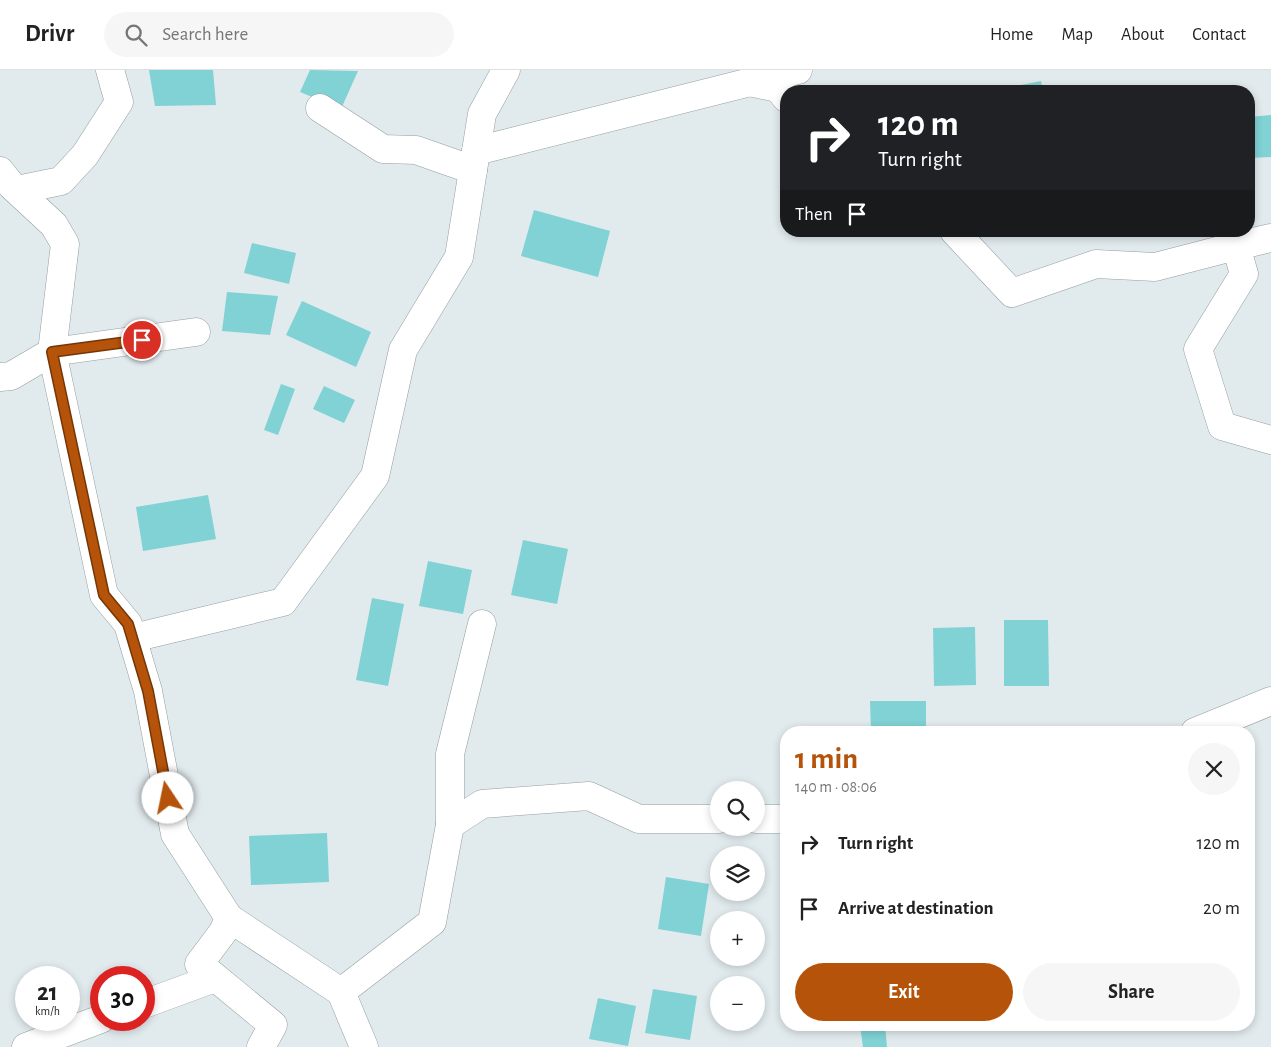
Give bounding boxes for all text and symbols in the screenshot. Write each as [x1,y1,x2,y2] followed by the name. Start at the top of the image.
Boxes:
[104,12,454,57] search box
[122,21,150,49] icon: search
[25,22,74,46] text: Drivr
[162,25,248,44] text: Search here
[990,26,1033,44] text: Home
[1061,26,1093,44] text: Map
[1121,26,1164,44] text: About
[1192,26,1246,44] text: Contact
[795,105,860,170] icon: right
[878,107,959,142] text: 120 m
[878,148,962,170] text: Turn right
[843,200,871,228] icon: arrive
[795,205,833,224] text: Then
[121,319,163,361] pin
[128,326,156,354] icon: arrive
[1188,743,1240,795] button: close
[795,744,858,774] text: 1 min
[141,771,193,823] position arrow
[795,779,877,795] text: 140 m · 08:06
[710,781,765,1031] map controls
[710,781,765,836] button: search
[795,830,823,858] icon: right
[838,834,913,853] text: Turn right
[1196,834,1240,853] text: 120 m
[710,846,765,901] button: layers
[795,895,823,923] icon: arrive
[838,899,994,918] text: Arrive at destination
[1203,899,1240,918] text: 20 m
[710,911,765,966] button: +
[795,963,1013,1021] button: Exit
[1023,963,1240,1021] button: Share
[90,966,155,1031] speed limit sign: 30
[710,976,765,1031] button: −
[37,980,58,1005] text: 21
[35,1005,60,1017] text: km/h

